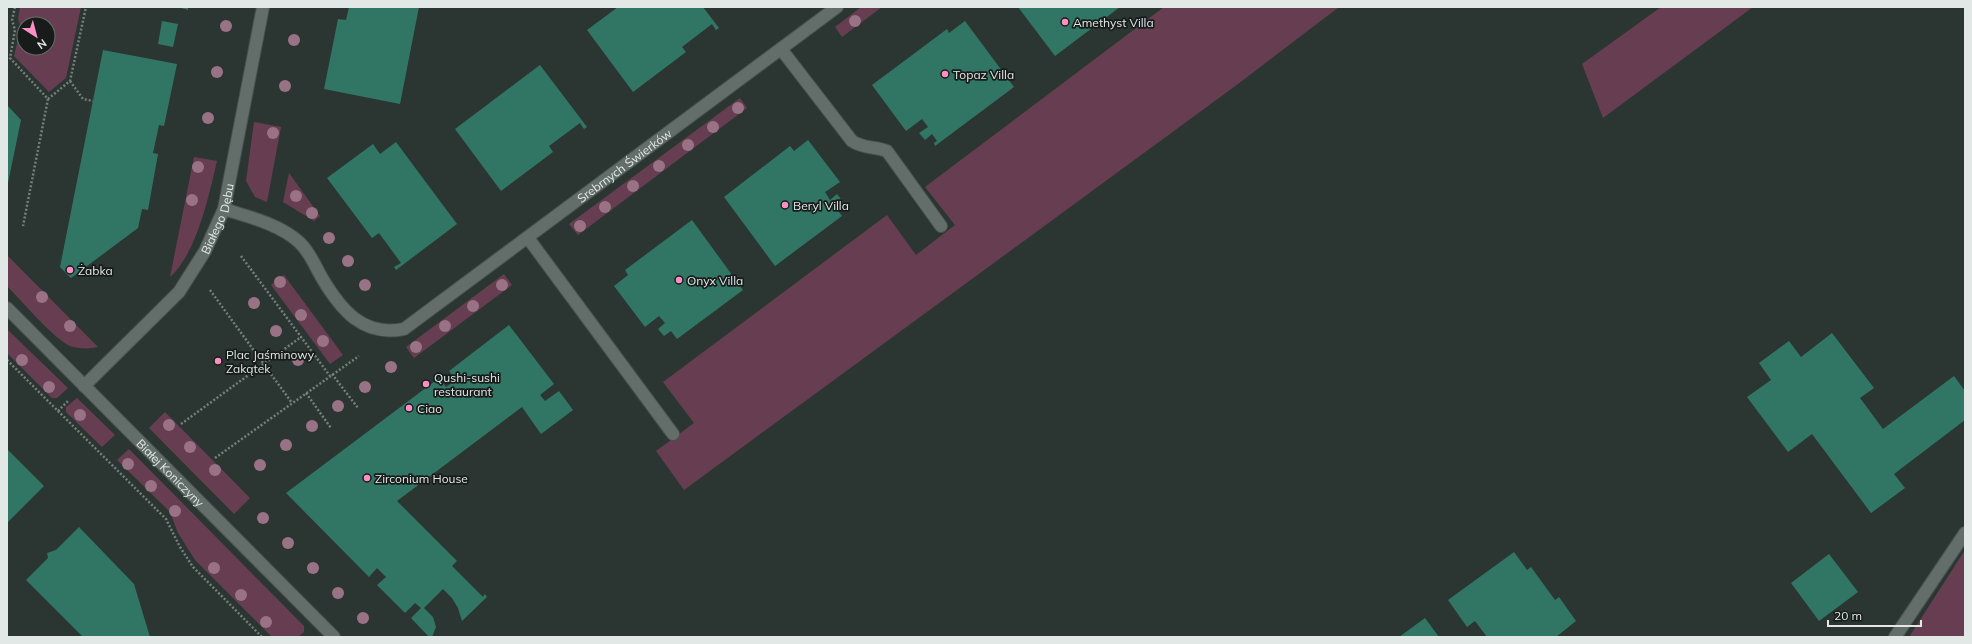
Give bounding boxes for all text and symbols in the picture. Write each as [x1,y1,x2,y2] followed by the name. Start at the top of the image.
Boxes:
[1073,15,1154,30] place label: Amethyst Villa
[16,16,56,56] north arrow
[1060,17,1070,27] marker: Amethyst Villa
[34,36,49,52] text: N
[953,67,1014,82] place label: Topaz Villa
[940,69,950,79] marker: Topaz Villa
[574,125,675,205] street label: Srebrnych Świerków
[197,182,236,256] street label: Białego Dębu
[793,198,849,213] place label: Beryl Villa
[780,200,790,210] marker: Beryl Villa
[78,263,113,278] place label: Żabka
[65,265,75,275] marker: Żabka
[687,273,743,288] place label: Onyx Villa
[674,275,684,285] marker: Onyx Villa
[226,347,315,376] place label: Plac Jaśminowy Zakątek
[213,356,223,366] marker: Plac Jaśminowy Zakątek
[434,370,500,399] place label: Qushi-sushi restaurant
[421,379,431,389] marker: Qushi-sushi restaurant
[417,401,442,416] place label: Ciao
[404,403,414,413] marker: Ciao
[134,435,208,510] street label: Białej Koniczyny
[375,471,468,486] place label: Zirconium House
[362,473,372,483] marker: Zirconium House
[1828,602,1921,628] scale bar
[1834,608,1862,623] text: 20 m

